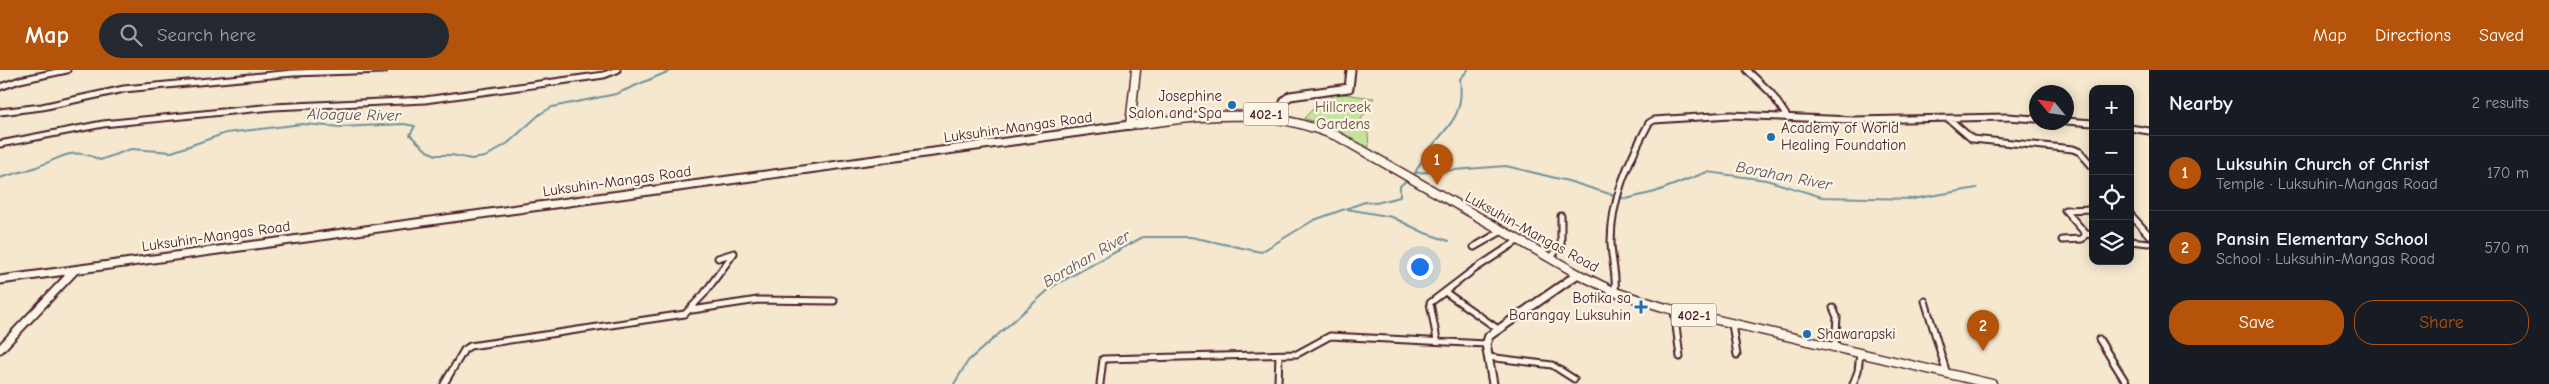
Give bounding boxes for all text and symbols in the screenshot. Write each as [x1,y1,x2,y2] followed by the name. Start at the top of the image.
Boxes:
[99,13,449,58] search box
[25,21,69,49] text: Map
[117,21,145,49] icon: search
[157,24,256,46] text: Search here
[2313,25,2347,46] text: Map
[2375,25,2451,46] text: Directions
[2479,25,2524,46] text: Saved
[2029,85,2074,130] north arrow
[2089,85,2134,265] map controls
[2089,85,2134,130] button: +
[1128,87,1222,122] place label: Josephine Salon and Spa
[2169,91,2233,115] text: Nearby
[2472,94,2529,112] text: 2 results
[1315,98,1372,133] park label: Hillcreek Gardens
[1226,99,1238,111] marker: Josephine Salon and Spa
[1244,103,1288,126] road number: 402-1
[306,105,402,125] water label: Aloague River
[943,108,1093,146] street label: Luksuhin-Mangas Road
[1781,119,1906,154] place label: Academy of World Healing Foundation
[2089,130,2134,175] button: −
[1765,131,1777,143] marker: Academy of World Healing Foundation
[1421,144,1453,185] pin: 1
[2216,153,2429,175] text: Luksuhin Church of Christ
[1734,158,1834,194] water label: Borahan River
[542,162,692,200] street label: Luksuhin-Mangas Road
[2182,164,2188,182] text: 1
[2487,164,2529,182] text: 170 m
[2089,175,2134,220] button: locate
[2216,175,2438,193] text: Temple · Luksuhin-Mangas Road
[1462,188,1602,276] street label: Luksuhin-Mangas Road
[141,217,291,255] street label: Luksuhin-Mangas Road
[2089,220,2134,265] button: layers
[1040,226,1134,291] water label: Borahan River
[2216,228,2428,250] text: Pansin Elementary School
[2181,239,2189,257] text: 2
[2484,239,2529,257] text: 570 m
[2216,250,2435,268] text: School · Luksuhin-Mangas Road
[1407,254,1433,280] your location
[1509,289,1631,324] place label: Botika sa Barangay Luksuhin
[2169,300,2344,345] button: Save
[2354,300,2529,345] button: Share
[1635,301,1647,313] marker: Botika sa Barangay Luksuhin
[1672,304,1716,326] road number: 402-1
[1967,310,1999,351] pin: 2
[1817,325,1896,343] place label: Shawarapski
[1801,328,1813,340] marker: Shawarapski

